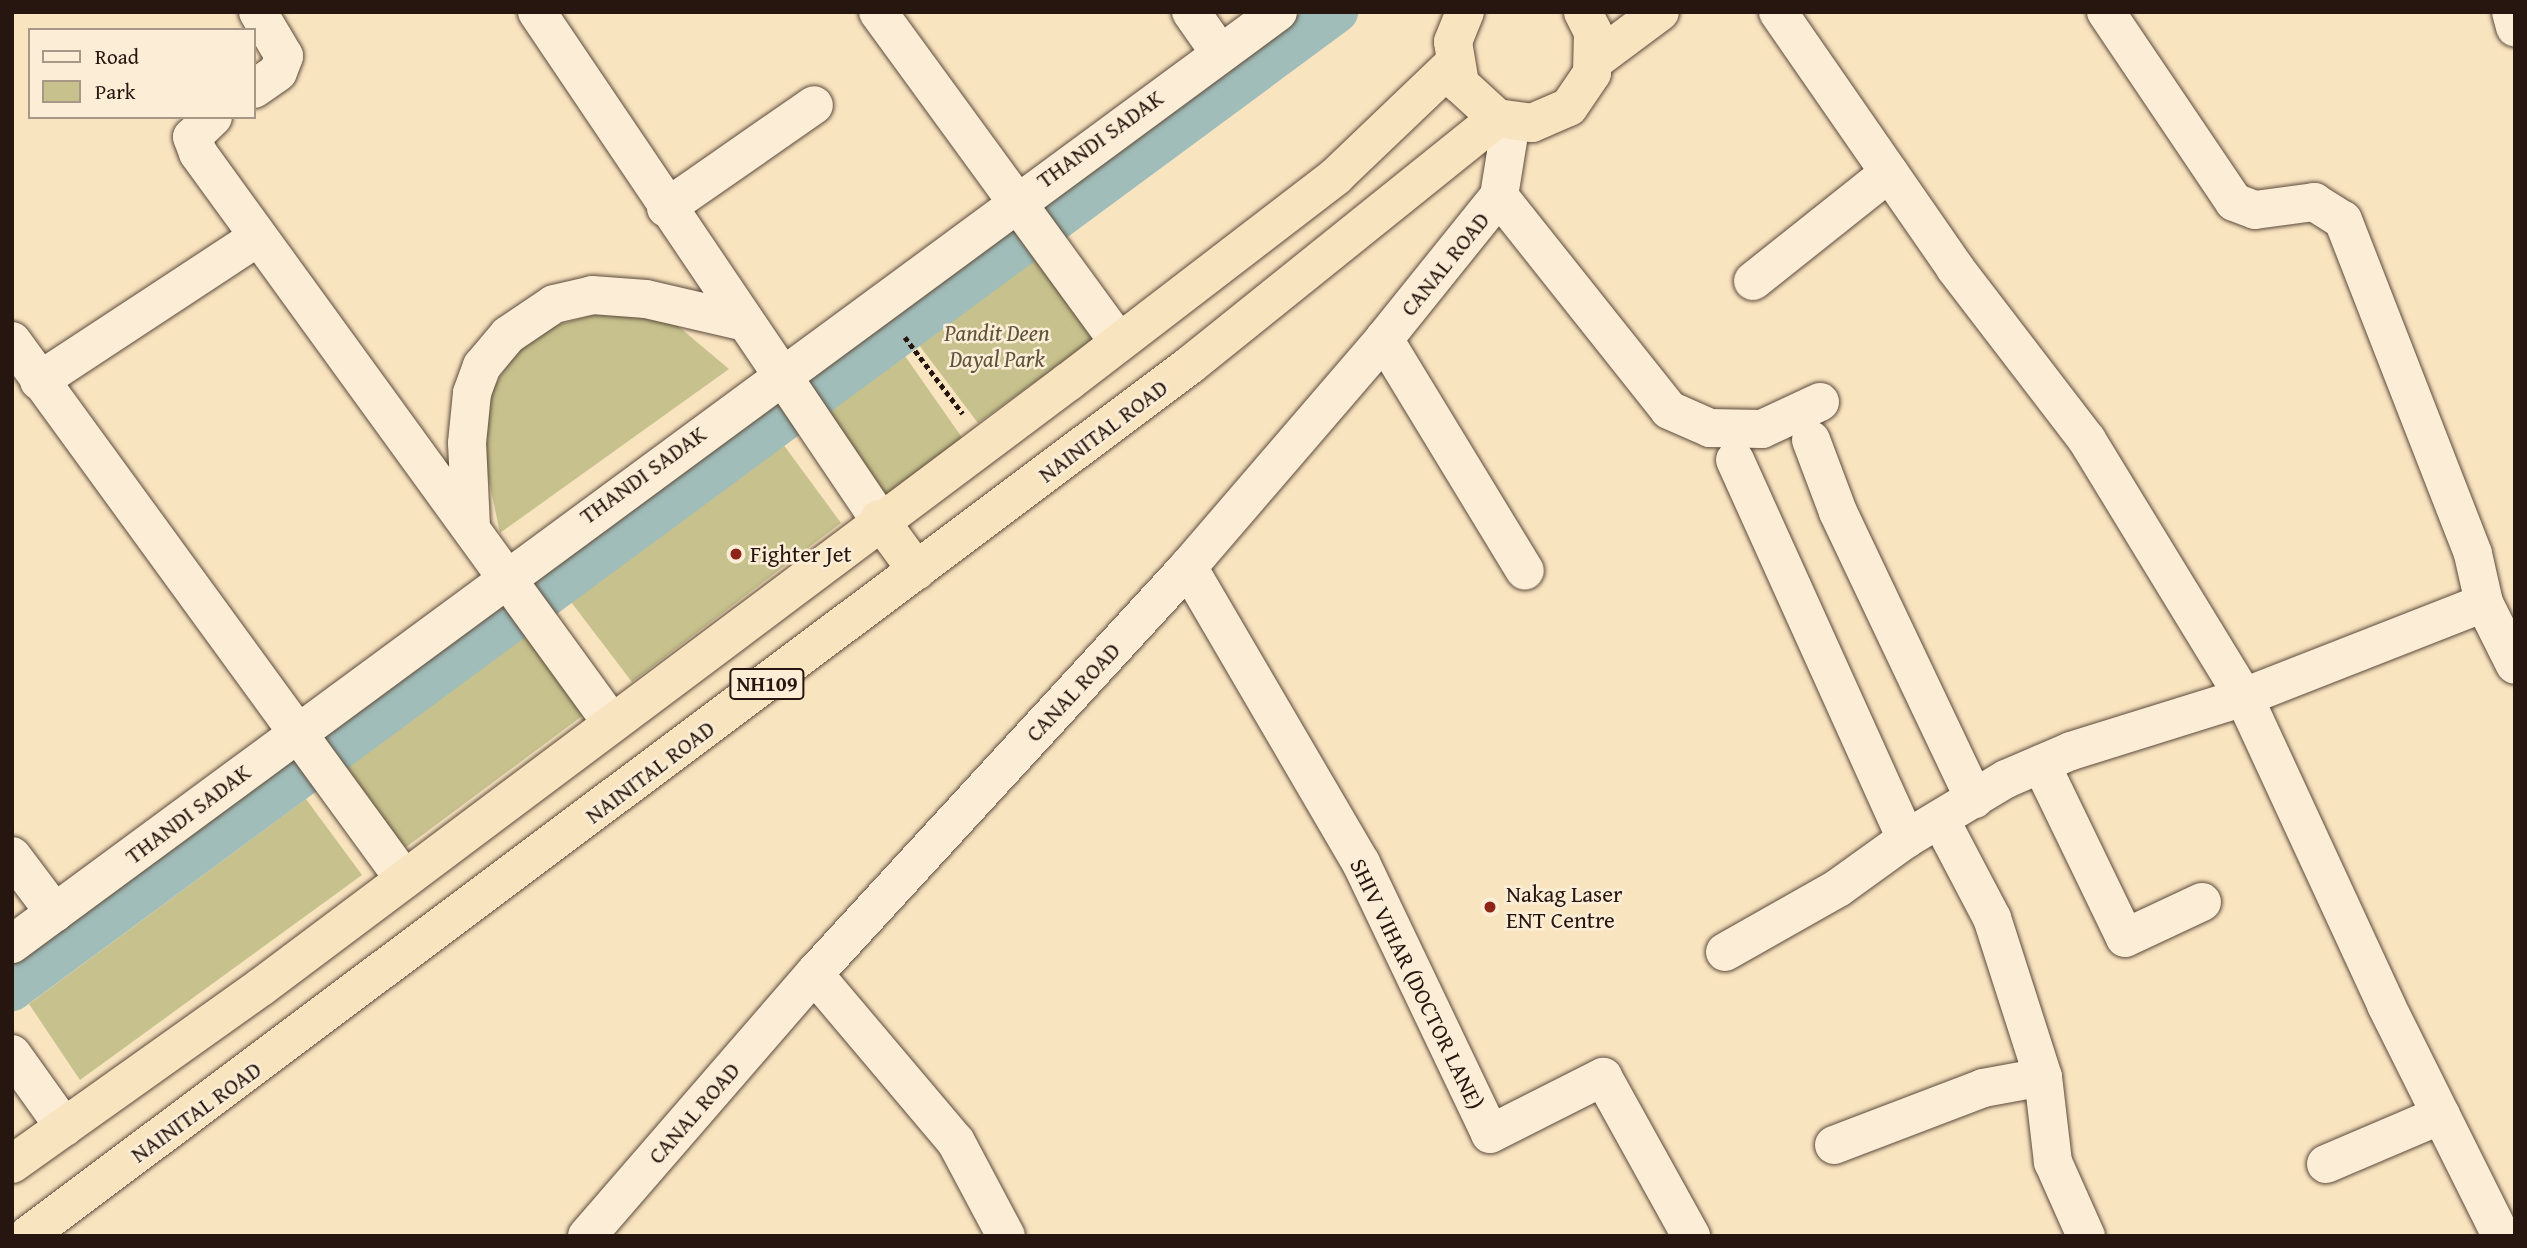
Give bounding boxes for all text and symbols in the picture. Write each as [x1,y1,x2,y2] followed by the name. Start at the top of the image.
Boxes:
[28,28,256,119] legend
[95,41,139,72] text: Road
[95,76,136,107] text: Park
[1031,84,1169,194] street label: THANDI SADAK
[1395,207,1495,321] street label: CANAL ROAD
[944,319,1050,373] park label: Pandit Deen Dayal Park
[1033,374,1173,488] street label: NAINITAL ROAD
[574,420,712,530] street label: THANDI SADAK
[750,540,852,568] place label: Fighter Jet
[728,546,744,562] marker: Fighter Jet
[1020,637,1126,747] street label: CANAL ROAD
[728,666,806,702] road number: NH109
[580,715,720,829] street label: NAINITAL ROAD
[120,758,256,870] street label: THANDI SADAK
[1344,854,1490,1114] street label: SHIV VIHAR (DOCTOR LANE)
[1506,880,1622,934] place label: Nakag Laser ENT Centre
[1480,897,1500,917] marker: Nakag Laser ENT Centre
[125,1055,267,1169] street label: NAINITAL ROAD
[642,1057,746,1169] street label: CANAL ROAD

